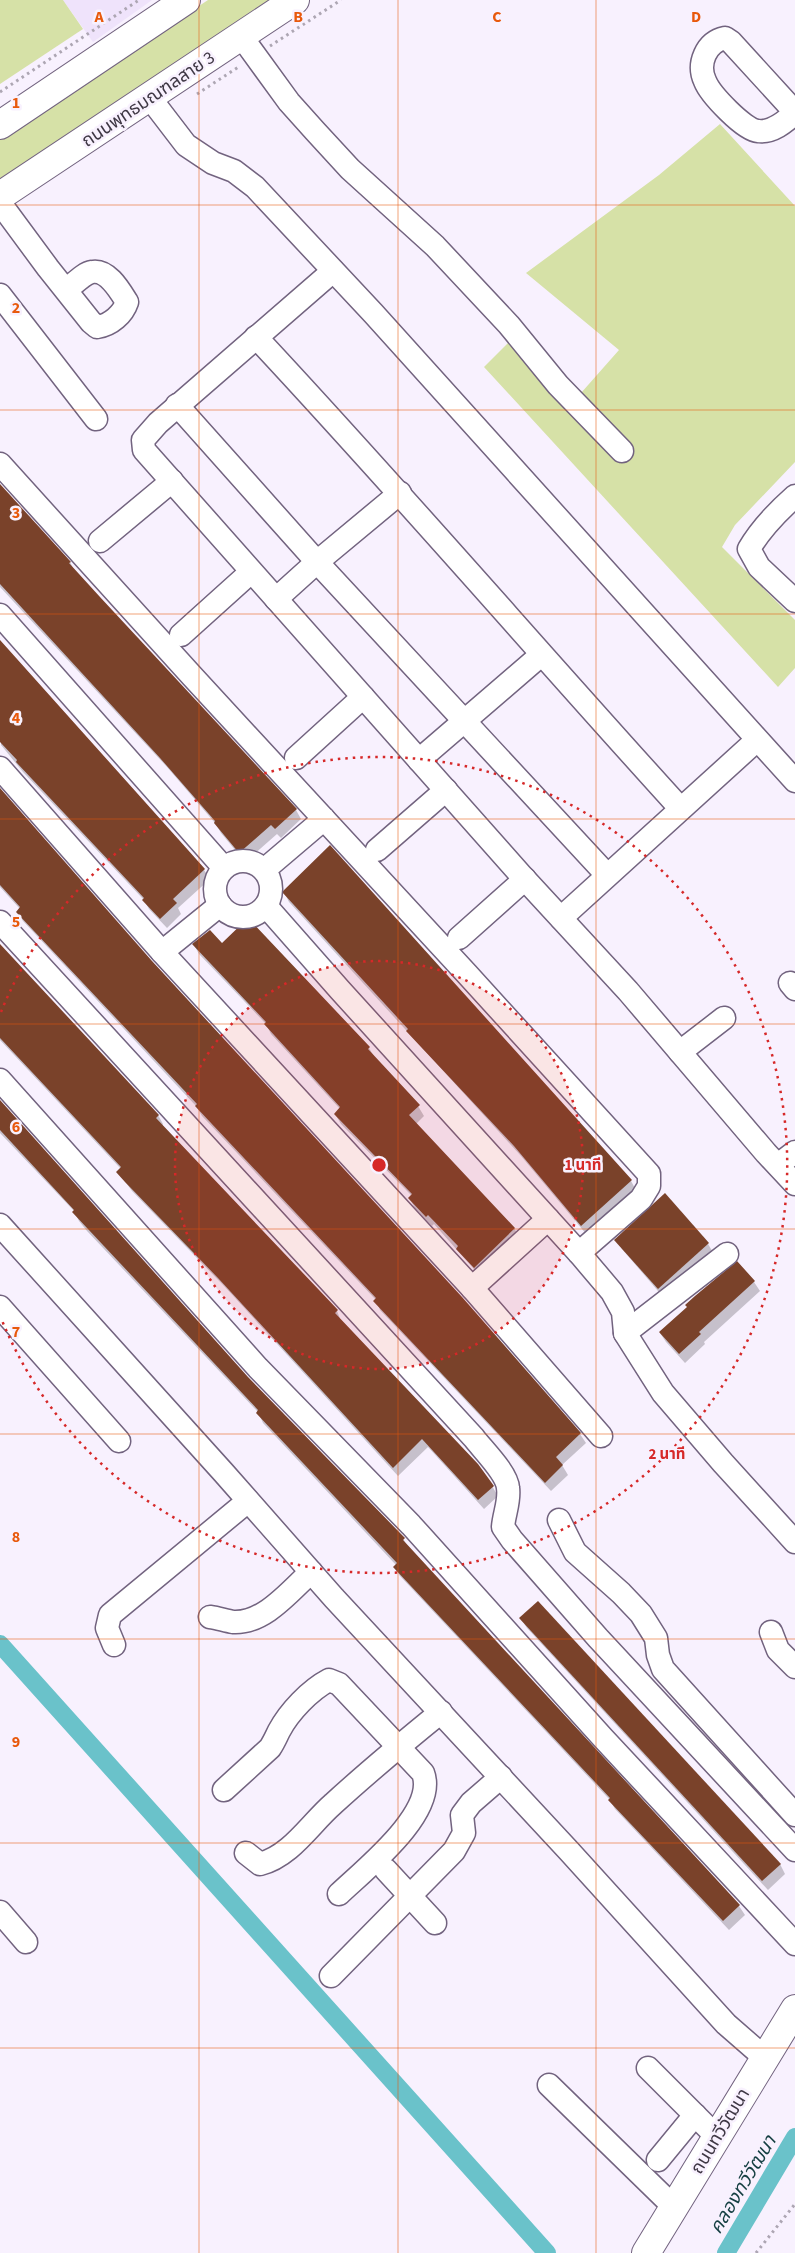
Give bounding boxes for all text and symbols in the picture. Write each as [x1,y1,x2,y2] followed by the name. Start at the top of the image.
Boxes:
[93,6,104,28] text: A
[293,6,303,28] text: B
[492,6,502,28] text: C
[691,6,701,28] text: D
[77,45,220,153] street label: ถนนพุทธมณฑลสาย 3
[12,92,20,114] text: 1
[12,297,20,319] text: 2
[12,502,20,524] text: 3
[12,707,21,729] text: 4
[12,911,20,933] text: 5
[12,1116,20,1138] text: 6
[565,1155,601,1176] text: 1 นาที
[370,1156,388,1174] centre of rings
[12,1321,20,1343] text: 7
[649,1444,685,1465] text: 2 นาที
[12,1526,20,1548] text: 8
[12,1731,20,1753] text: 9
[685,2084,756,2179] street label: ถนนทวีวัฒนา
[703,2129,784,2239] water label: คลองทวีวัฒนา

